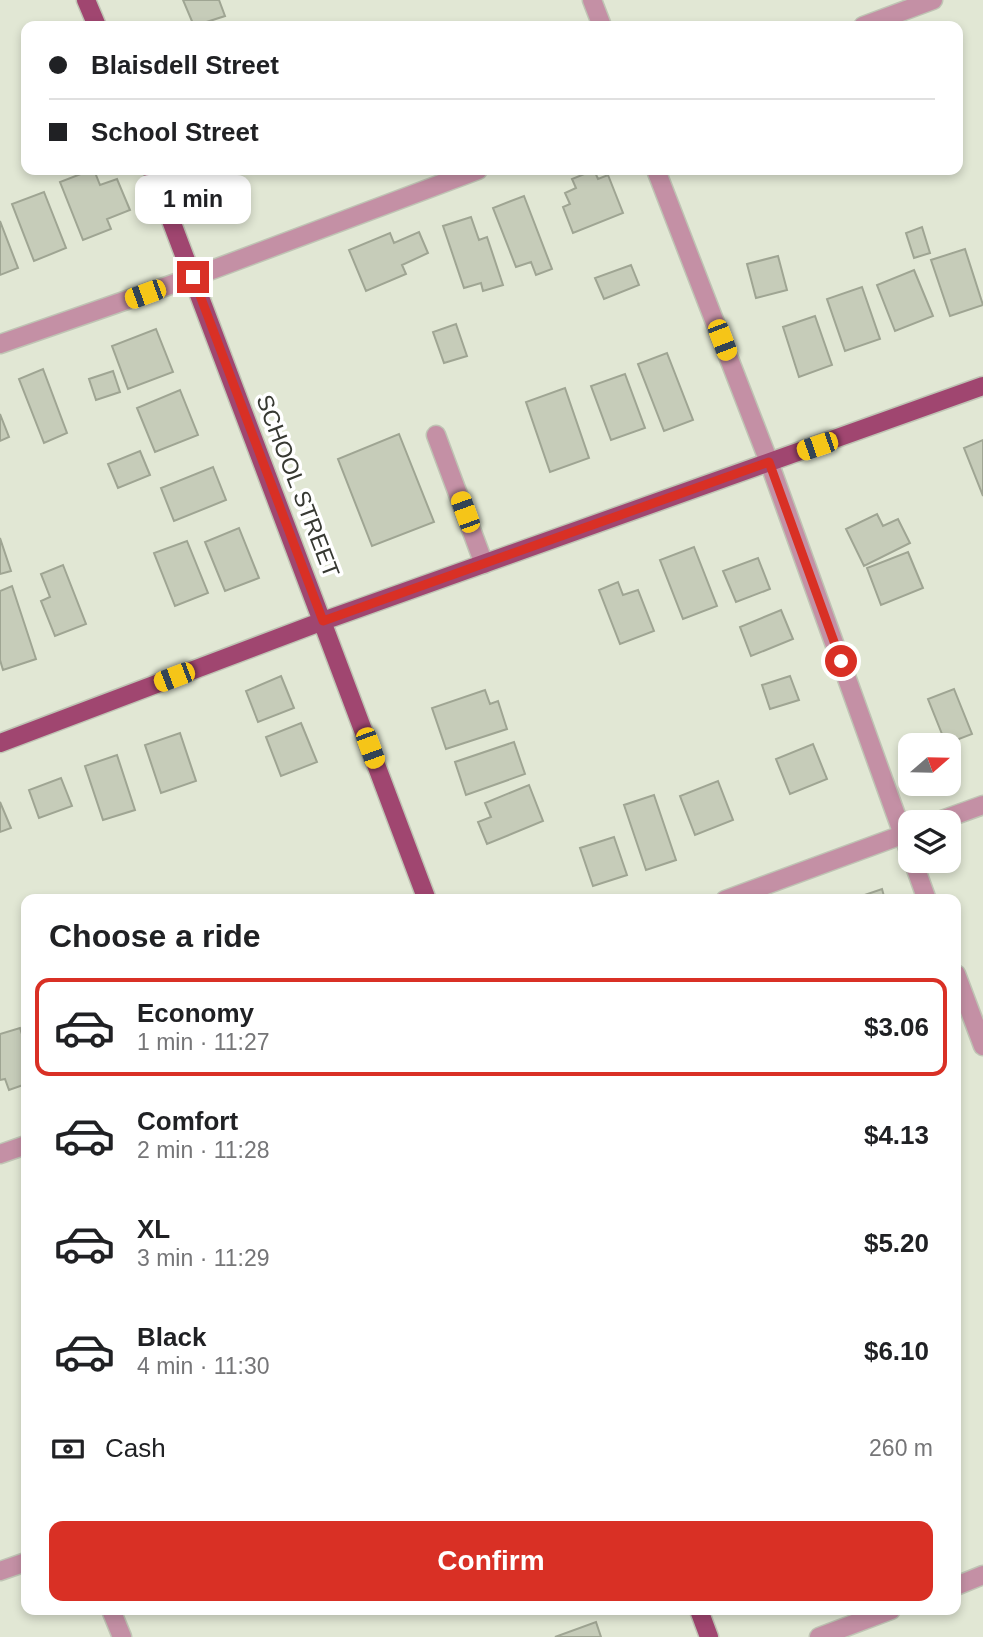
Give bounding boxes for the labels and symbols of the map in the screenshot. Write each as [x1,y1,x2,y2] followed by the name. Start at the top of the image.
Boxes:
[135,176,251,224] callout: 1 min
[177,261,209,293] route end
[122,277,169,311] car
[705,317,740,363] car
[251,391,345,581] street label: SCHOOL STREET
[794,429,841,463] car
[448,489,483,535] car
[825,645,857,677] route start
[151,660,198,694] car
[353,725,388,771] car
[898,733,961,796] north arrow

